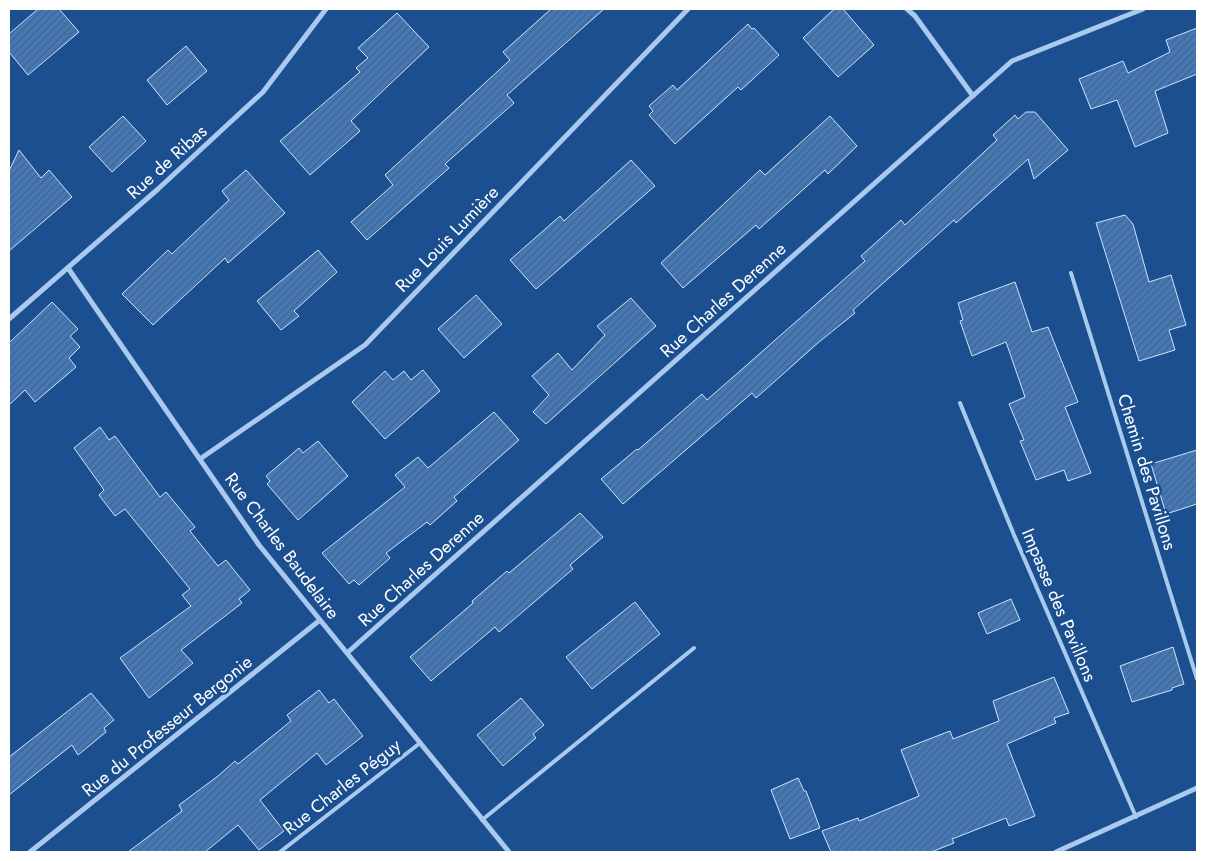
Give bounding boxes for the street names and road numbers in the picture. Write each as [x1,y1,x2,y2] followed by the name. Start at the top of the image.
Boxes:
[121,119,213,205] street label: Rue de Ribas
[389,180,505,298] street label: Rue Louis Lumière
[654,236,792,364] street label: Rue Charles Derenne
[1111,391,1183,553] street label: Chemin des Pavillons
[218,467,346,625] street label: Rue Charles Baudelaire
[352,505,490,633] street label: Rue Charles Derenne
[1015,524,1103,686] street label: Impasse des Pavillons
[76,649,258,803] street label: Rue du Professeur Bergonie
[278,733,406,841] street label: Rue Charles Péguy

